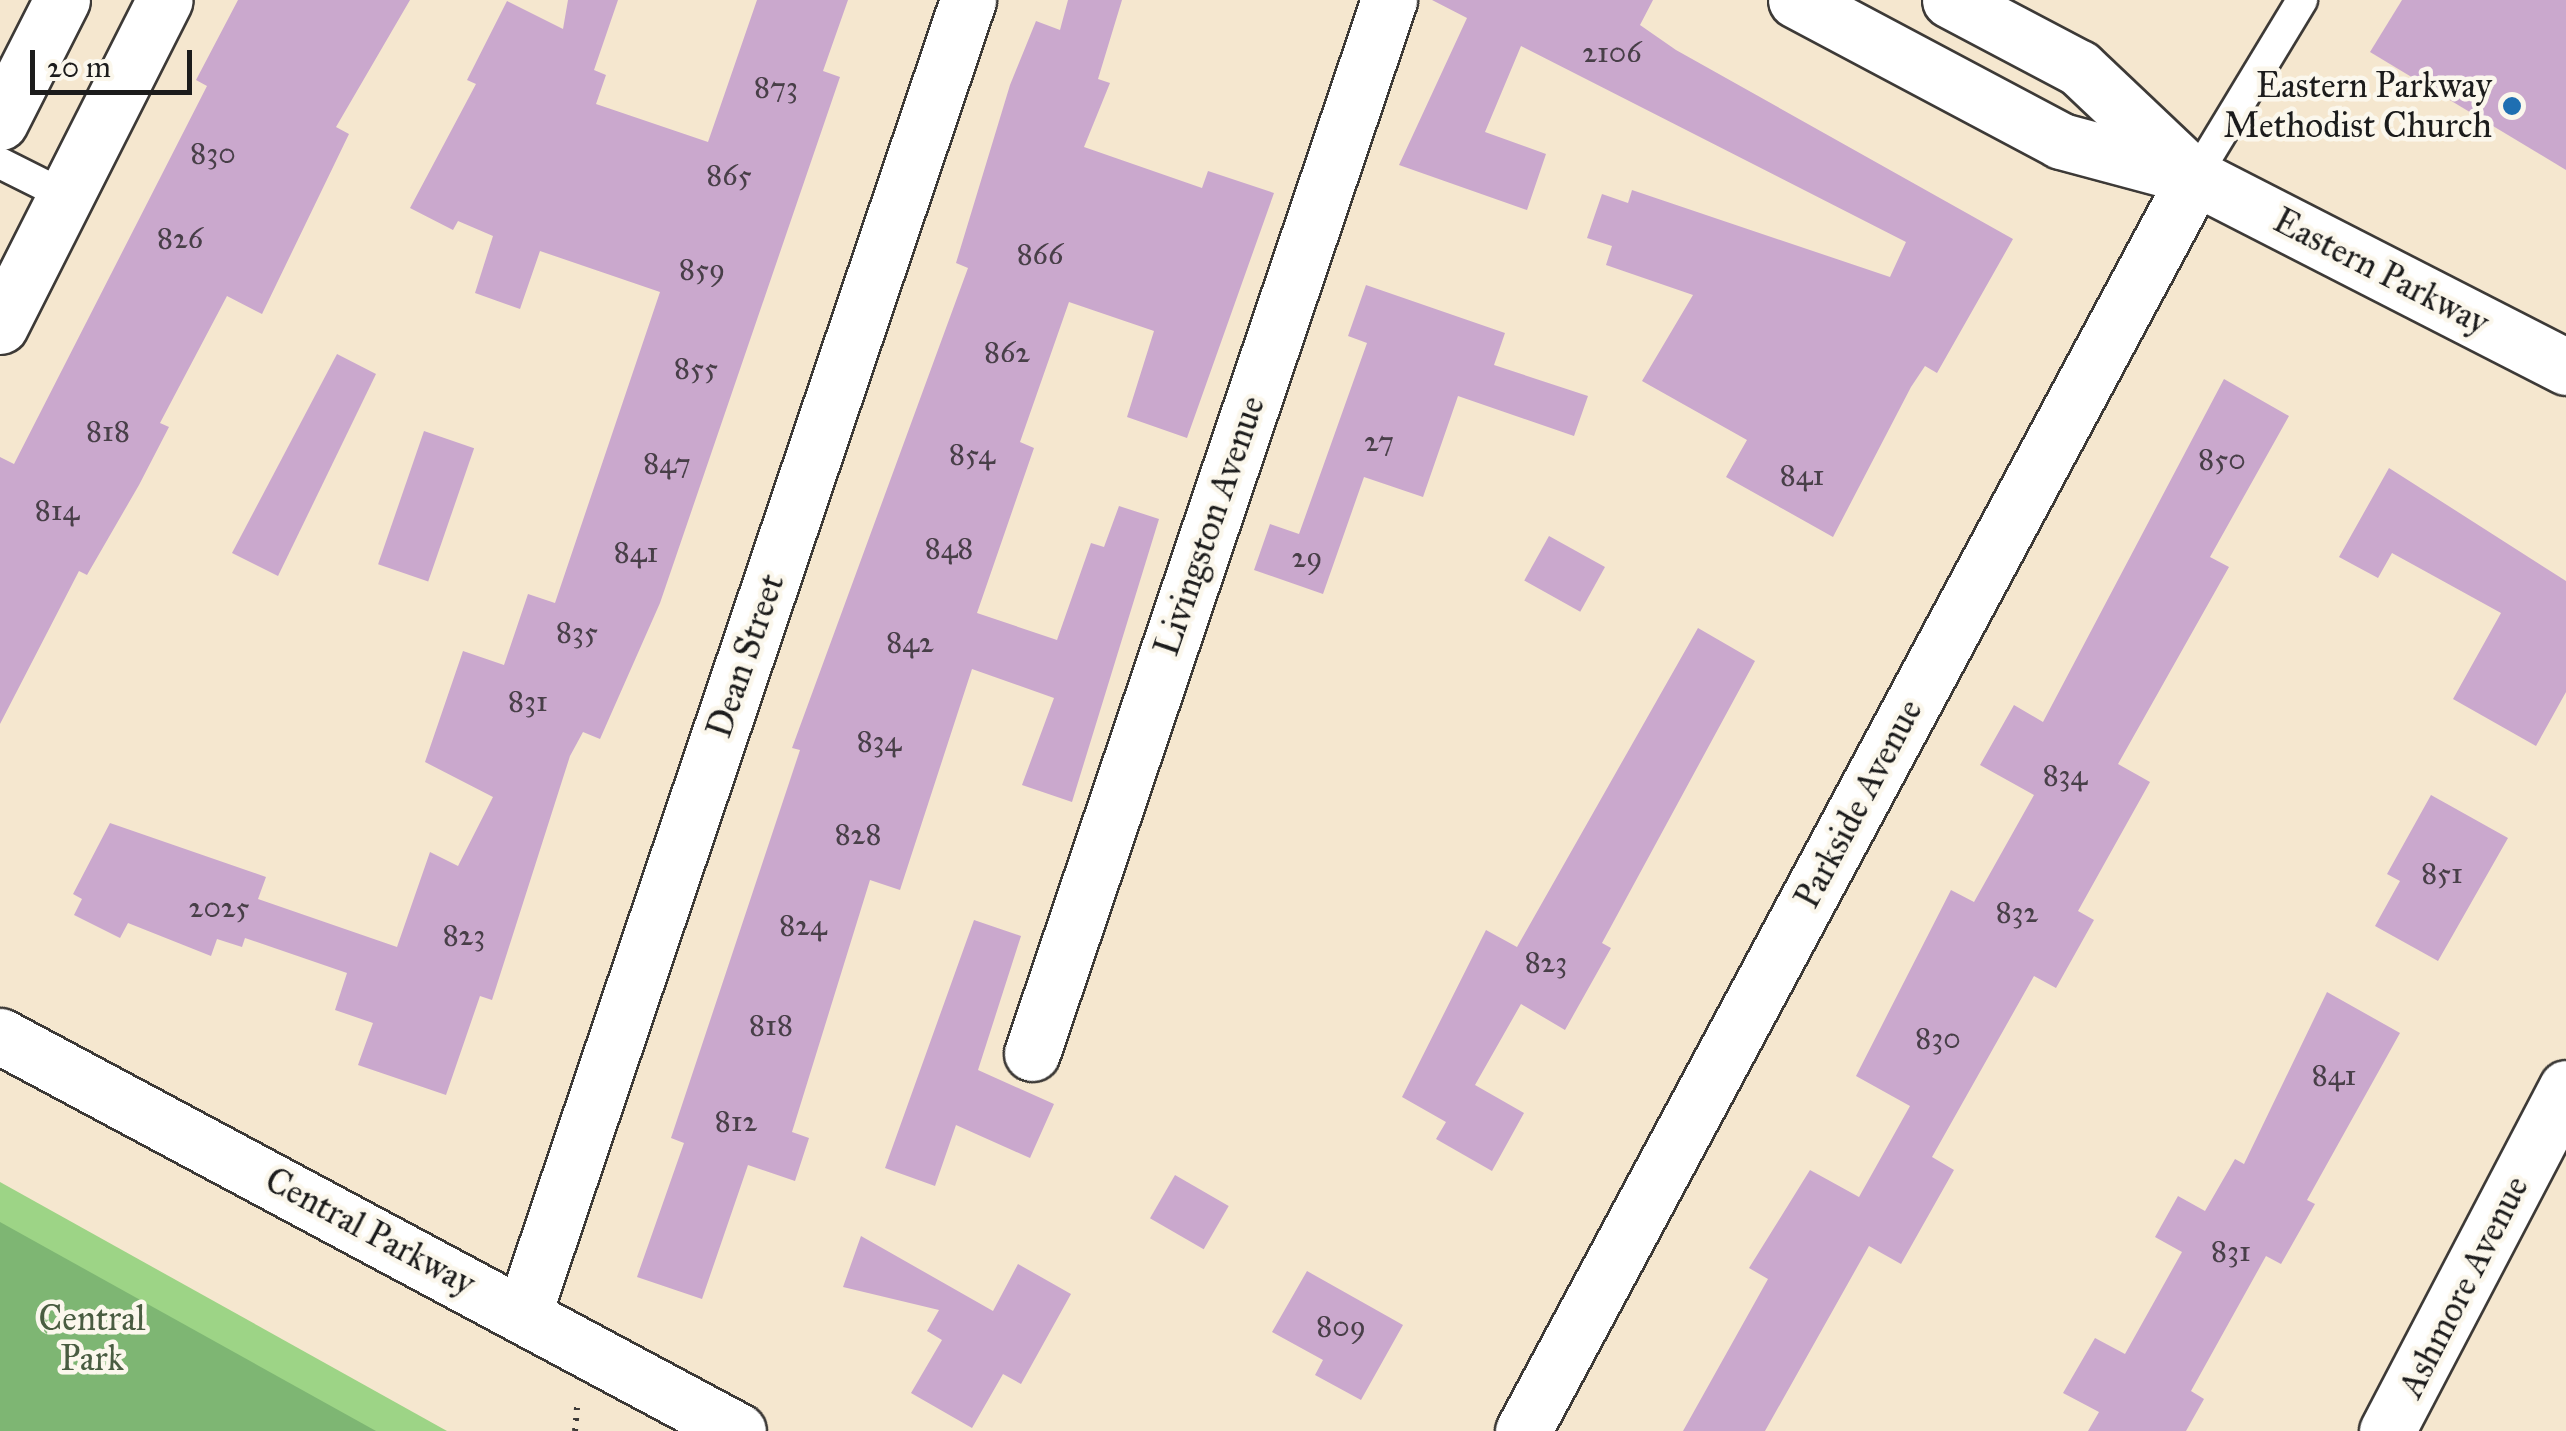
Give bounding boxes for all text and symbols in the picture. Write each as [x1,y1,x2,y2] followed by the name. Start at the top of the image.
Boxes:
[35,30,198,92] scale bar
[1582,34,1642,70] house number: 2106
[47,49,111,85] text: 20 m
[2223,65,2492,147] place label: Eastern Parkway Methodist Church
[754,69,798,105] house number: 873
[2501,95,2523,117] marker: Eastern Parkway Methodist Church
[190,135,236,171] house number: 830
[706,157,752,193] house number: 865
[2266,200,2496,344] street label: Eastern Parkway
[157,220,203,256] house number: 826
[1017,236,1063,272] house number: 866
[679,251,725,287] house number: 859
[984,334,1030,370] house number: 862
[674,350,718,386] house number: 855
[1146,391,1274,661] street label: Livingston Avenue
[86,413,130,449] house number: 818
[1364,423,1394,459] house number: 27
[949,436,995,472] house number: 854
[2198,441,2246,477] house number: 850
[643,445,691,481] house number: 847
[1780,457,1824,493] house number: 841
[35,492,79,528] house number: 814
[925,530,973,566] house number: 848
[614,534,658,570] house number: 841
[1292,539,1322,575] house number: 29
[698,569,794,743] street label: Dean Street
[556,614,598,650] house number: 835
[886,624,934,660] house number: 842
[508,683,548,719] house number: 831
[1786,692,1932,916] street label: Parkside Avenue
[857,723,901,759] house number: 834
[2043,757,2087,793] house number: 834
[835,816,881,852] house number: 828
[2421,855,2463,891] house number: 851
[189,889,249,925] house number: 2025
[1996,894,2038,930] house number: 832
[779,907,827,943] house number: 824
[443,917,485,953] house number: 823
[1525,944,1567,980] house number: 823
[749,1007,793,1043] house number: 818
[1915,1020,1961,1056] house number: 830
[2312,1057,2356,1093] house number: 841
[715,1103,757,1139] house number: 812
[258,1159,482,1305] street label: Central Parkway
[2390,1169,2538,1405] street label: Ashmore Avenue
[2211,1233,2251,1269] house number: 831
[39,1298,145,1380] park label: Central Park
[1316,1308,1366,1344] house number: 809

